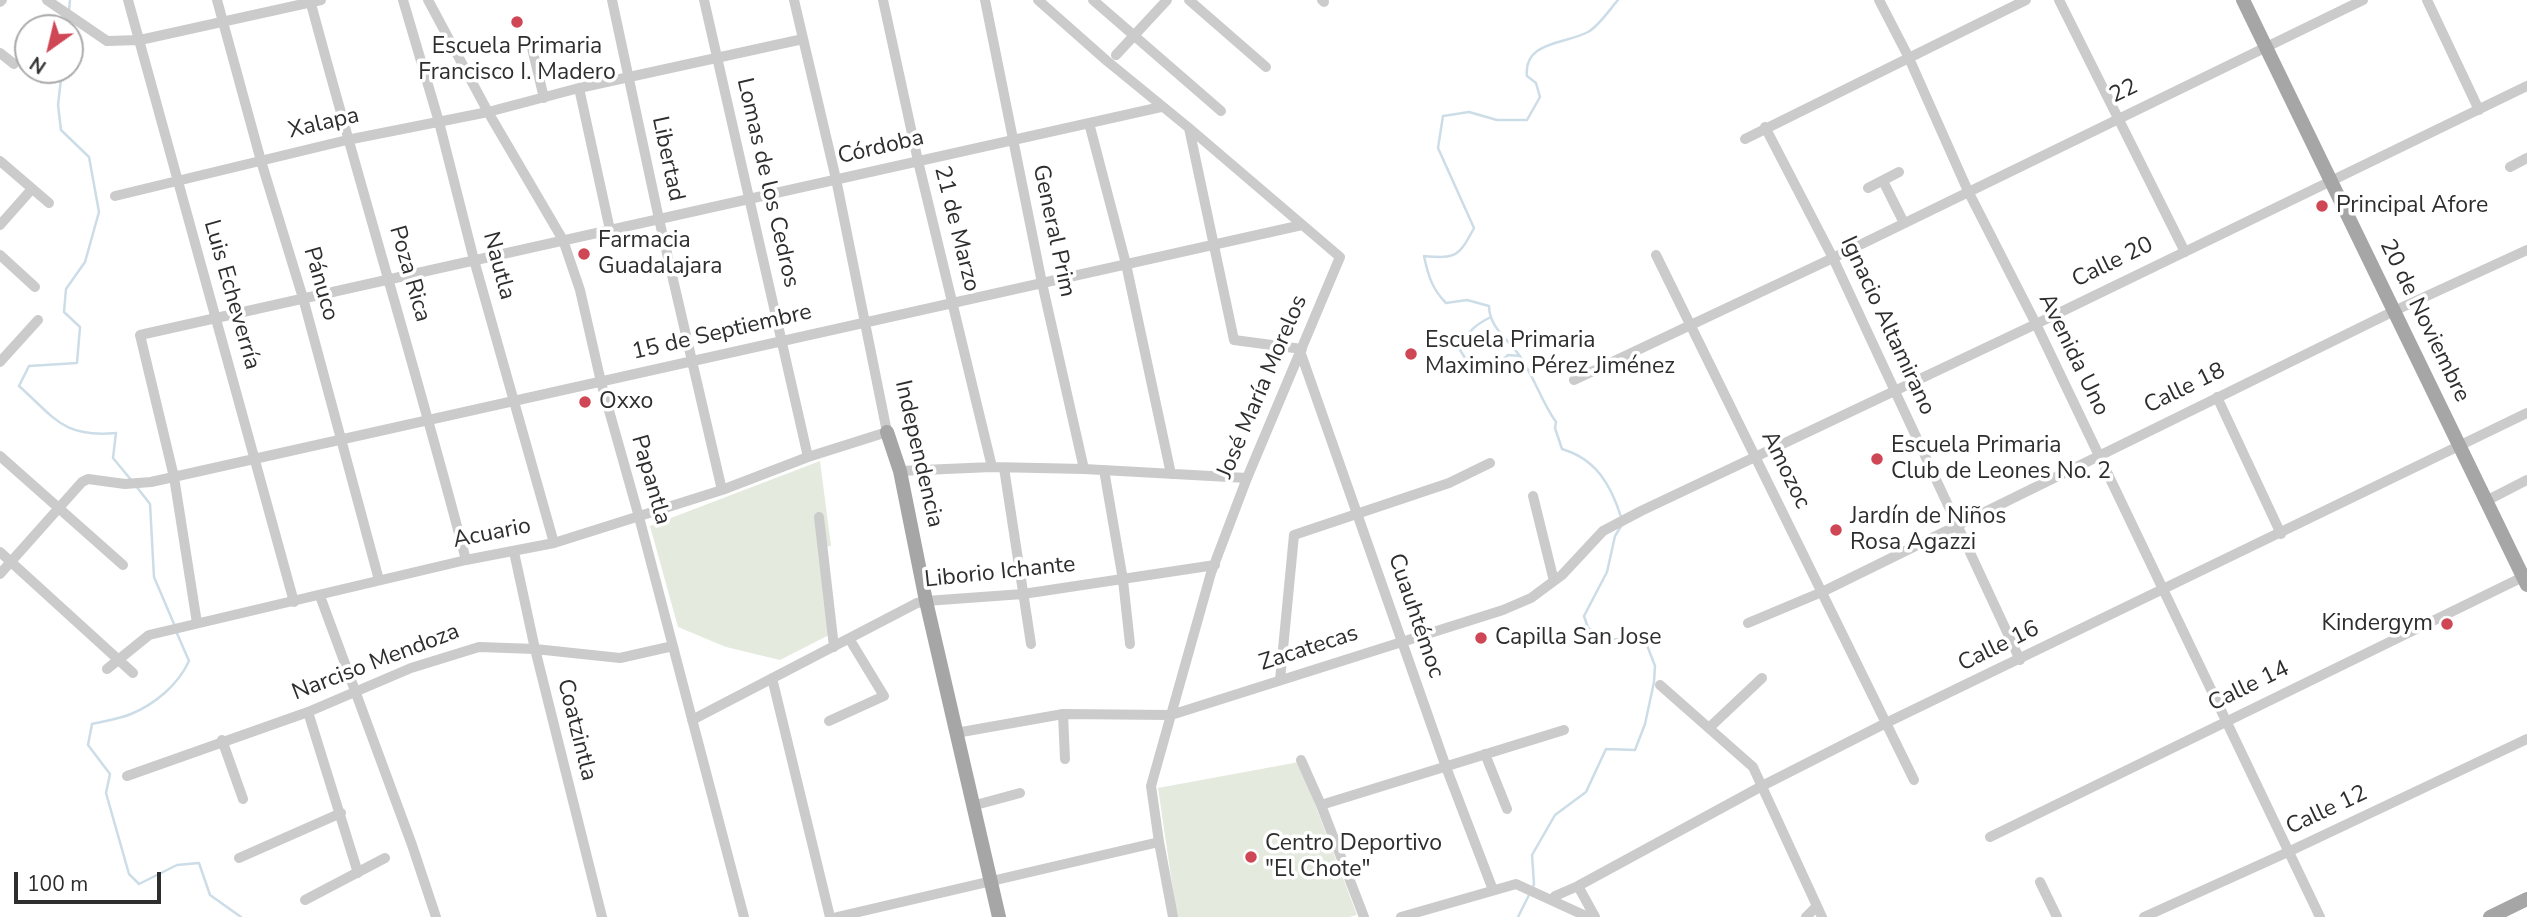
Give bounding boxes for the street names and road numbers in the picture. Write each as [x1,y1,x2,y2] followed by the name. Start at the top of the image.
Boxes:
[2106,74,2142,110] street label: 22
[729,76,805,290] street label: Lomas de los Cedros
[286,102,362,146] street label: Xalapa
[645,114,689,204] street label: Libertad
[835,125,927,171] street label: Córdoba
[1025,162,1081,300] street label: General Prim
[927,163,985,295] street label: 21 de Marzo
[196,217,266,373] street label: Luis Echeverría
[382,223,436,325] street label: Poza Rica
[476,229,520,303] street label: Nautla
[1833,232,1941,420] street label: Ignacio Altamirano
[2068,232,2158,294] street label: Calle 20
[2373,235,2475,407] street label: 20 de Noviembre
[296,244,344,324] street label: Pánuco
[2032,289,2114,421] street label: Avenida Uno
[1212,291,1314,483] street label: José María Morelos
[629,299,815,367] street label: 15 de Septiembre
[2140,358,2230,420] street label: Calle 18
[888,378,948,530] street label: Independencia
[1754,427,1816,513] street label: Amozoc
[624,432,676,528] street label: Papantla
[451,513,533,555] street label: Acuario
[1381,550,1449,682] street label: Cuauhtémoc
[923,551,1077,595] street label: Liborio Ichante
[1954,616,2044,678] street label: Calle 16
[289,618,463,708] street label: Narciso Mendoza
[1256,620,1362,678] street label: Zacatecas
[2204,656,2294,718] street label: Calle 14
[550,676,602,784] street label: Coatzintla
[2282,780,2372,842] street label: Calle 12

